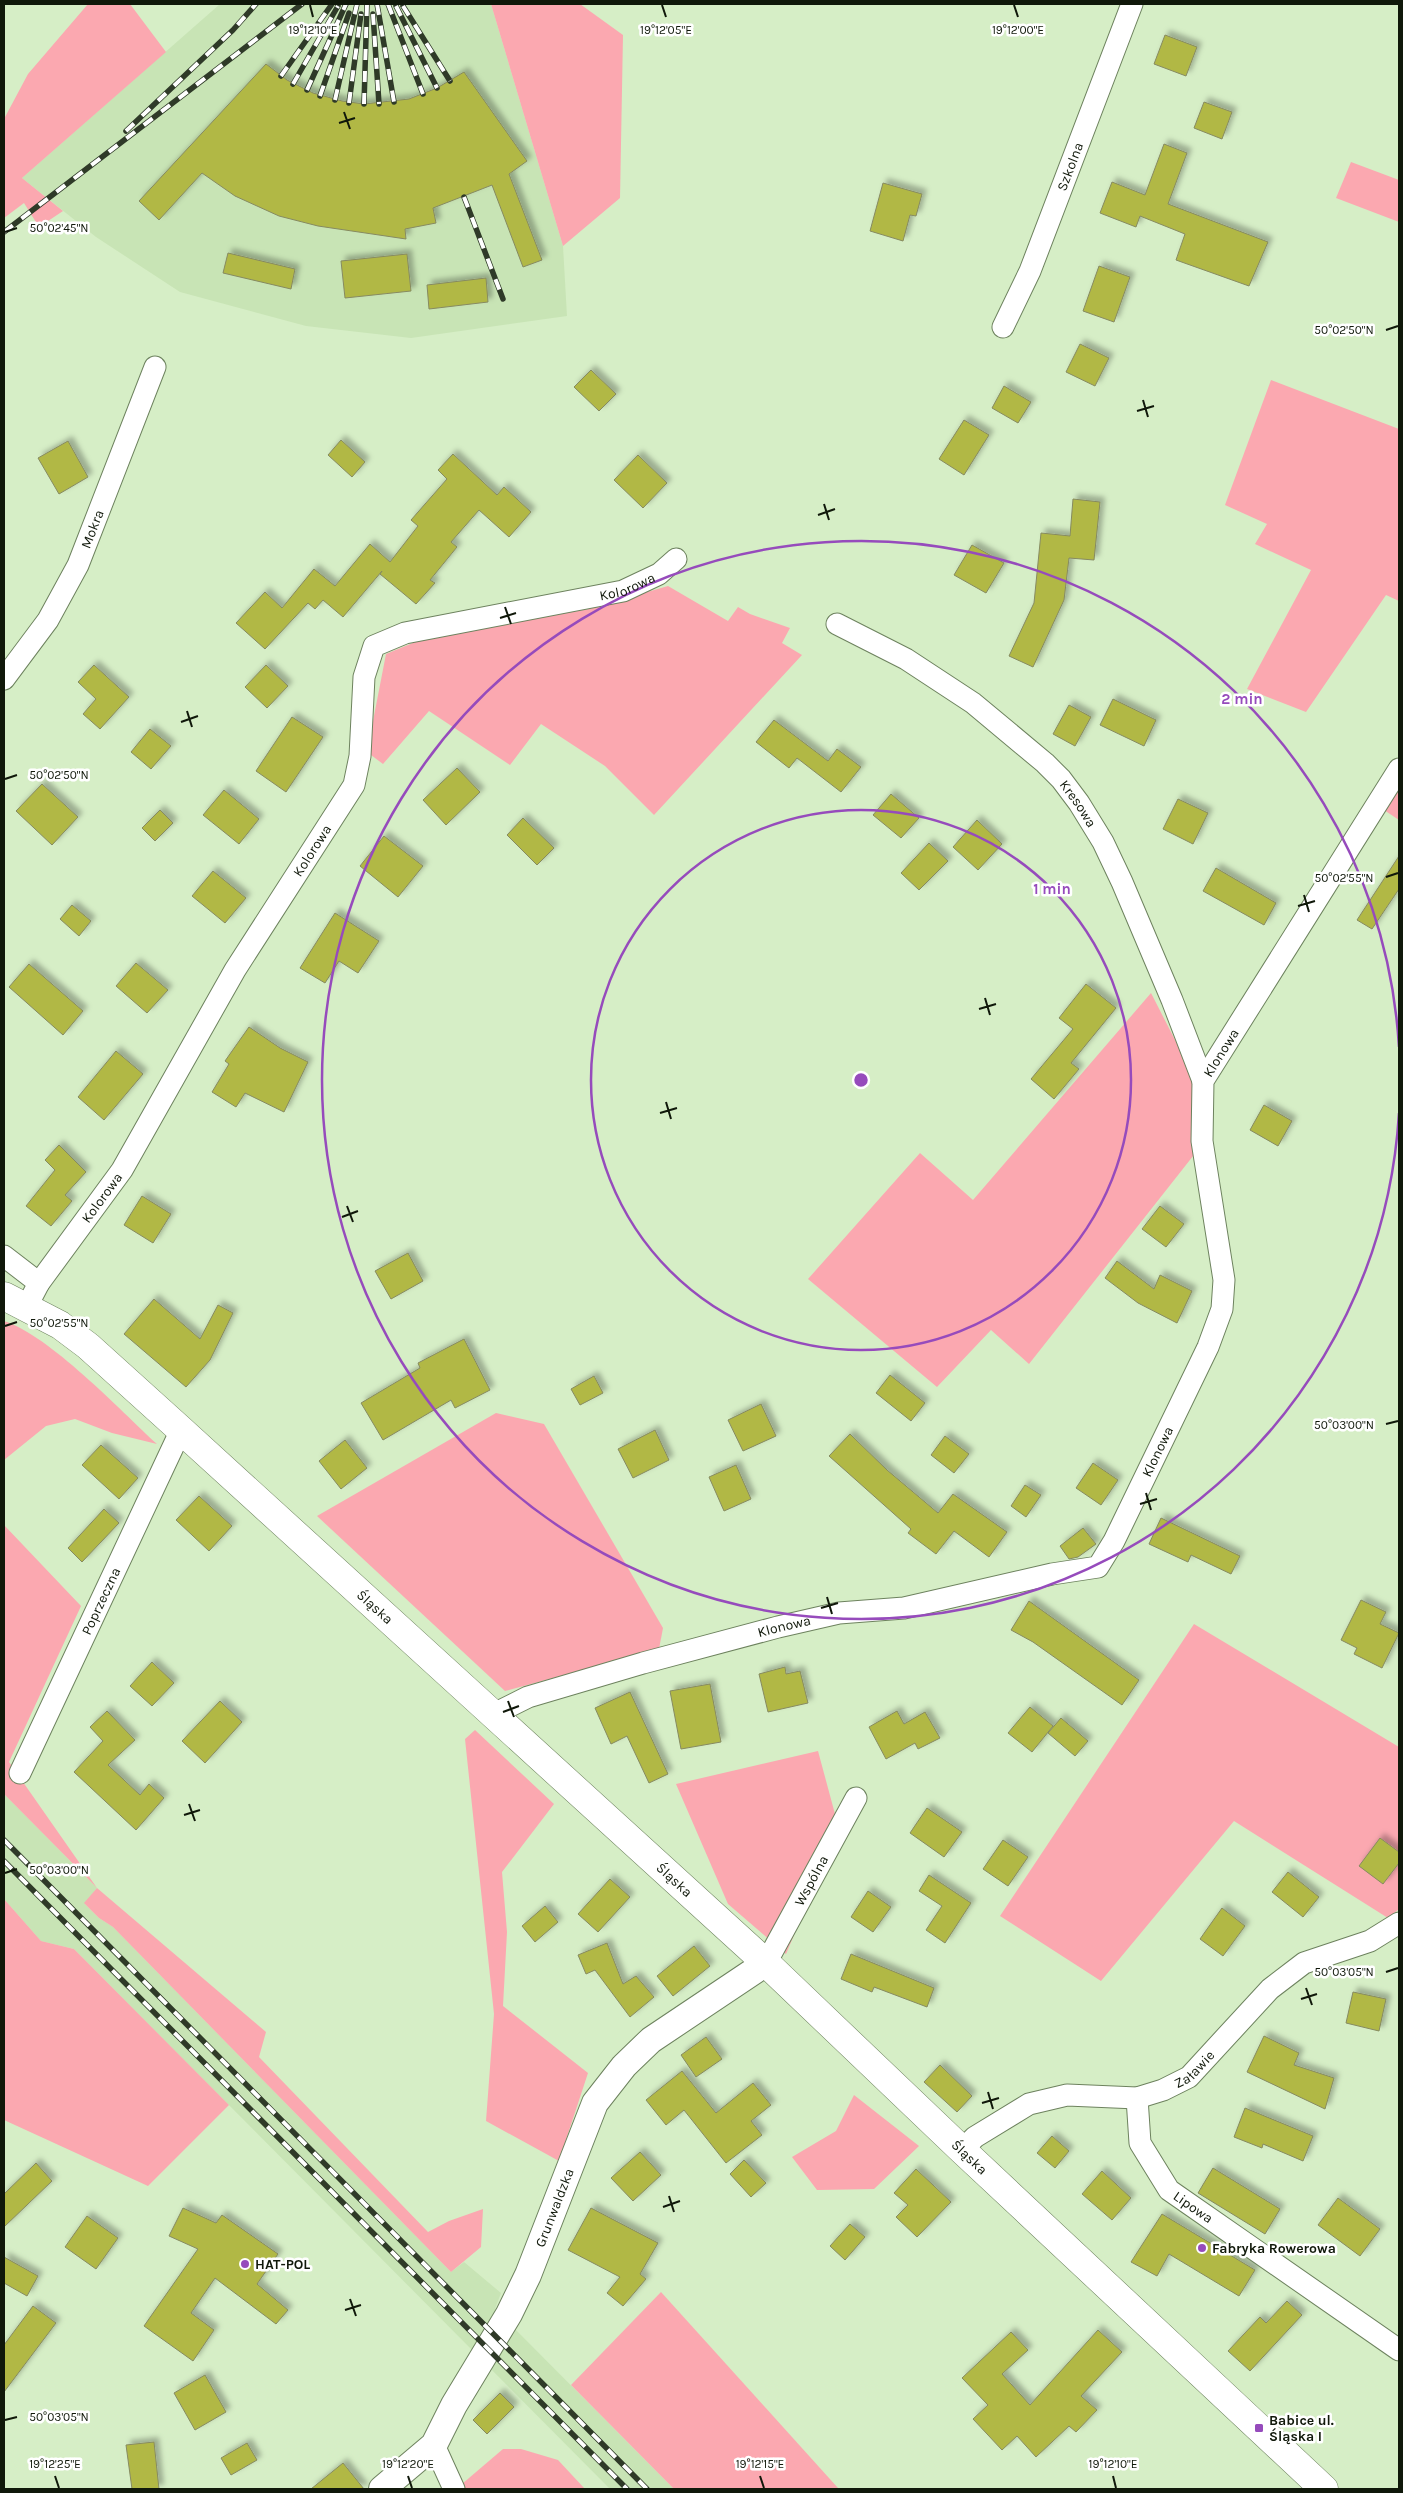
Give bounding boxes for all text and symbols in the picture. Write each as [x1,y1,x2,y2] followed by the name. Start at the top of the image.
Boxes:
[288,23,338,37] text: 19°12'10"E
[640,23,692,37] text: 19°12'05"E
[992,23,1044,37] text: 19°12'00"E
[1053,140,1087,193] street label: Szkolna
[29,221,89,235] text: 50°02'45"N
[1314,323,1374,337] text: 50°02'50"N
[77,507,107,551] street label: Mokra
[598,569,658,604] street label: Kolorowa
[1221,690,1263,708] text: 2 min
[29,768,89,782] text: 50°02'50"N
[1056,777,1100,830] street label: Kresowa
[289,821,335,880] street label: Kolorowa
[1314,871,1374,885] text: 50°02'55"N
[1033,880,1071,898] text: 1 min
[1199,1025,1242,1080] street label: Klonowa
[852,1071,870,1089] centre of rings
[78,1169,126,1226] street label: Kolorowa
[29,1316,89,1330] text: 50°02'55"N
[1314,1418,1374,1432] text: 50°03'00"N
[1138,1423,1177,1480] street label: Klonowa
[78,1565,124,1637] street label: Poprzeczna
[353,1586,397,1628] street label: Śląska
[756,1611,812,1641] street label: Klonowa
[790,1852,832,1909] street label: Wspólna
[653,1859,696,1900] street label: Śląska
[29,1863,89,1877] text: 50°03'00"N
[1314,1965,1374,1979] text: 50°03'05"N
[1171,2047,1218,2092] street label: Załawie
[948,2136,991,2178] street label: Śląska
[531,2166,577,2249] street label: Grunwaldzka
[1170,2187,1216,2227] street label: Lipowa
[1212,2240,1336,2257] place label: Fabryka Rowerowa
[1196,2242,1208,2254] marker: Fabryka Rowerowa
[255,2256,310,2273] place label: HAT-POL
[239,2258,251,2270] marker: HAT-POL
[29,2410,89,2424] text: 50°03'05"N
[1269,2412,1334,2445] place label: Babice ul. Śląska I
[1253,2422,1265,2434] marker: Babice ul. Śląska I
[29,2457,81,2471] text: 19°12'25"E
[382,2457,434,2471] text: 19°12'20"E
[736,2457,784,2471] text: 19°12'15"E
[1088,2457,1138,2471] text: 19°12'10"E

